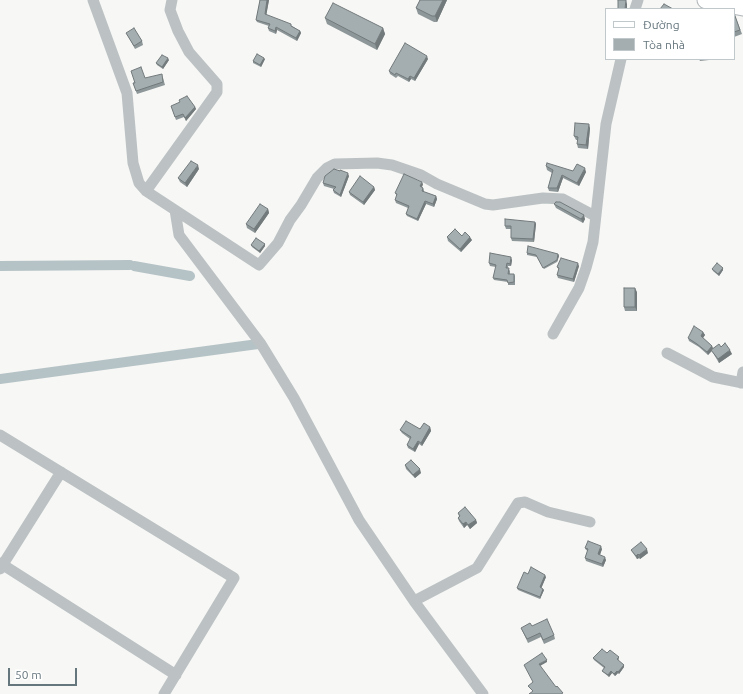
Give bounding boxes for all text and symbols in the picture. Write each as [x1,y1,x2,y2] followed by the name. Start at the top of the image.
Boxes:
[605,8,735,60] legend
[643,18,680,31] text: Đường
[643,38,685,51] text: Tòa nhà
[10,660,79,686] scale bar
[15,668,42,681] text: 50 m

